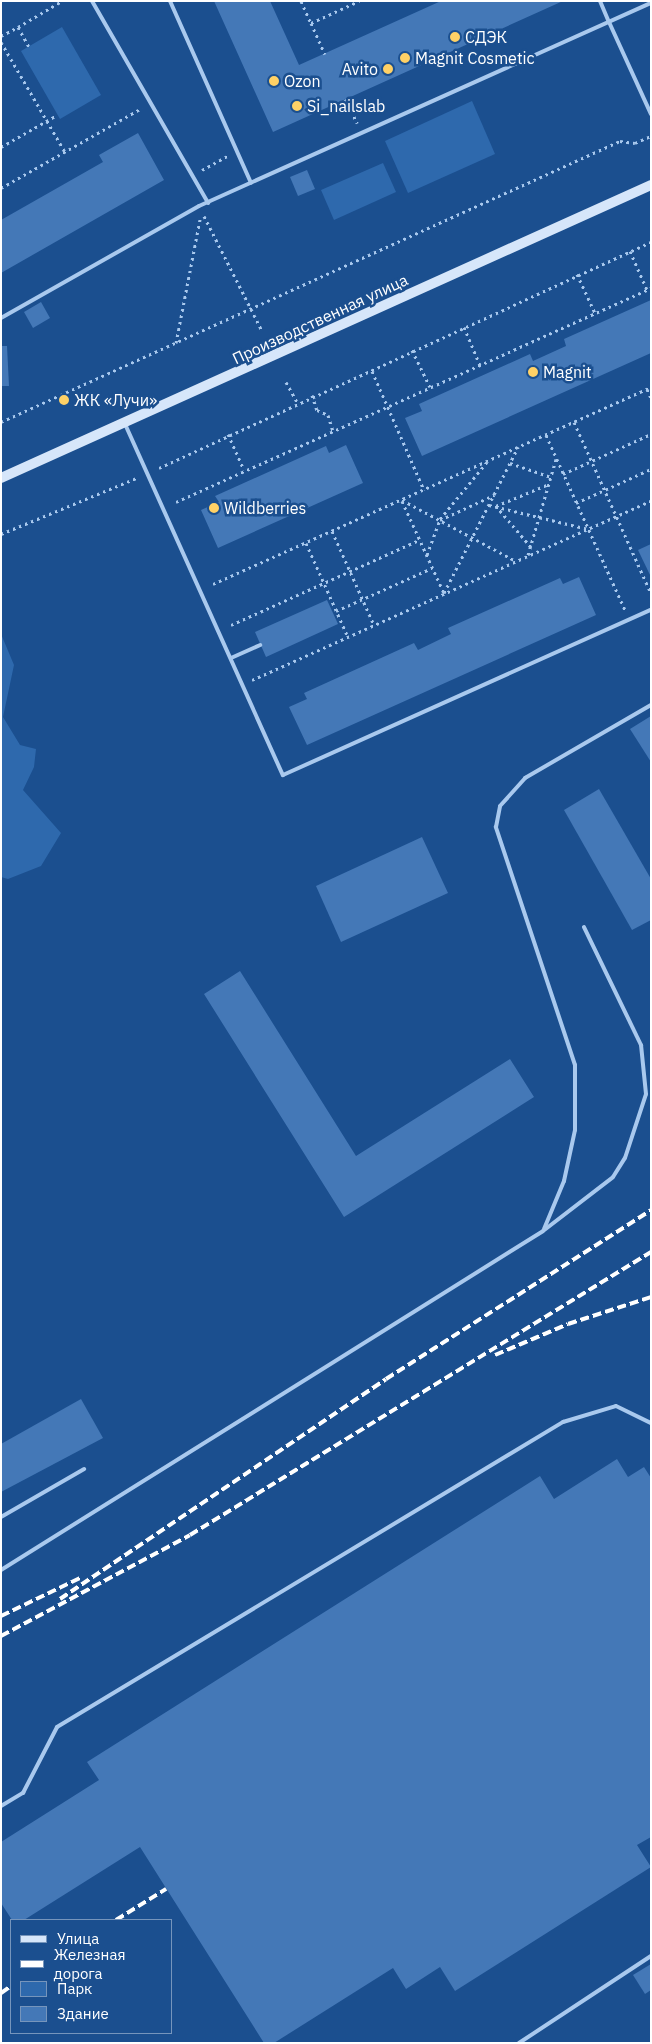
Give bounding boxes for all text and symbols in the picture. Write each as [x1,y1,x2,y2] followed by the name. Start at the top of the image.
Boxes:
[465,27,507,47] place label: СДЭК
[449,31,461,43] marker: СДЭК
[415,48,535,68] place label: Magnit Cosmetic
[399,52,411,64] marker: Magnit Cosmetic
[342,59,378,79] place label: Avito
[382,63,394,75] marker: Avito
[284,71,321,91] place label: Ozon
[268,75,280,87] marker: Ozon
[307,96,385,116] place label: Si_nailslab
[291,100,303,112] marker: Si_nailslab
[229,270,411,368] street label: Производственная улица
[543,362,592,382] place label: Magnit
[527,366,539,378] marker: Magnit
[74,390,157,410] place label: ЖК «Лучи»
[58,394,70,406] marker: ЖК «Лучи»
[224,498,306,518] place label: Wildberries
[208,502,220,514] marker: Wildberries
[10,1919,172,2034] legend
[57,1929,99,1948] text: Улица
[54,1945,125,1983] text: Железная дорога
[57,1979,92,1998] text: Парк
[57,2004,109,2023] text: Здание

